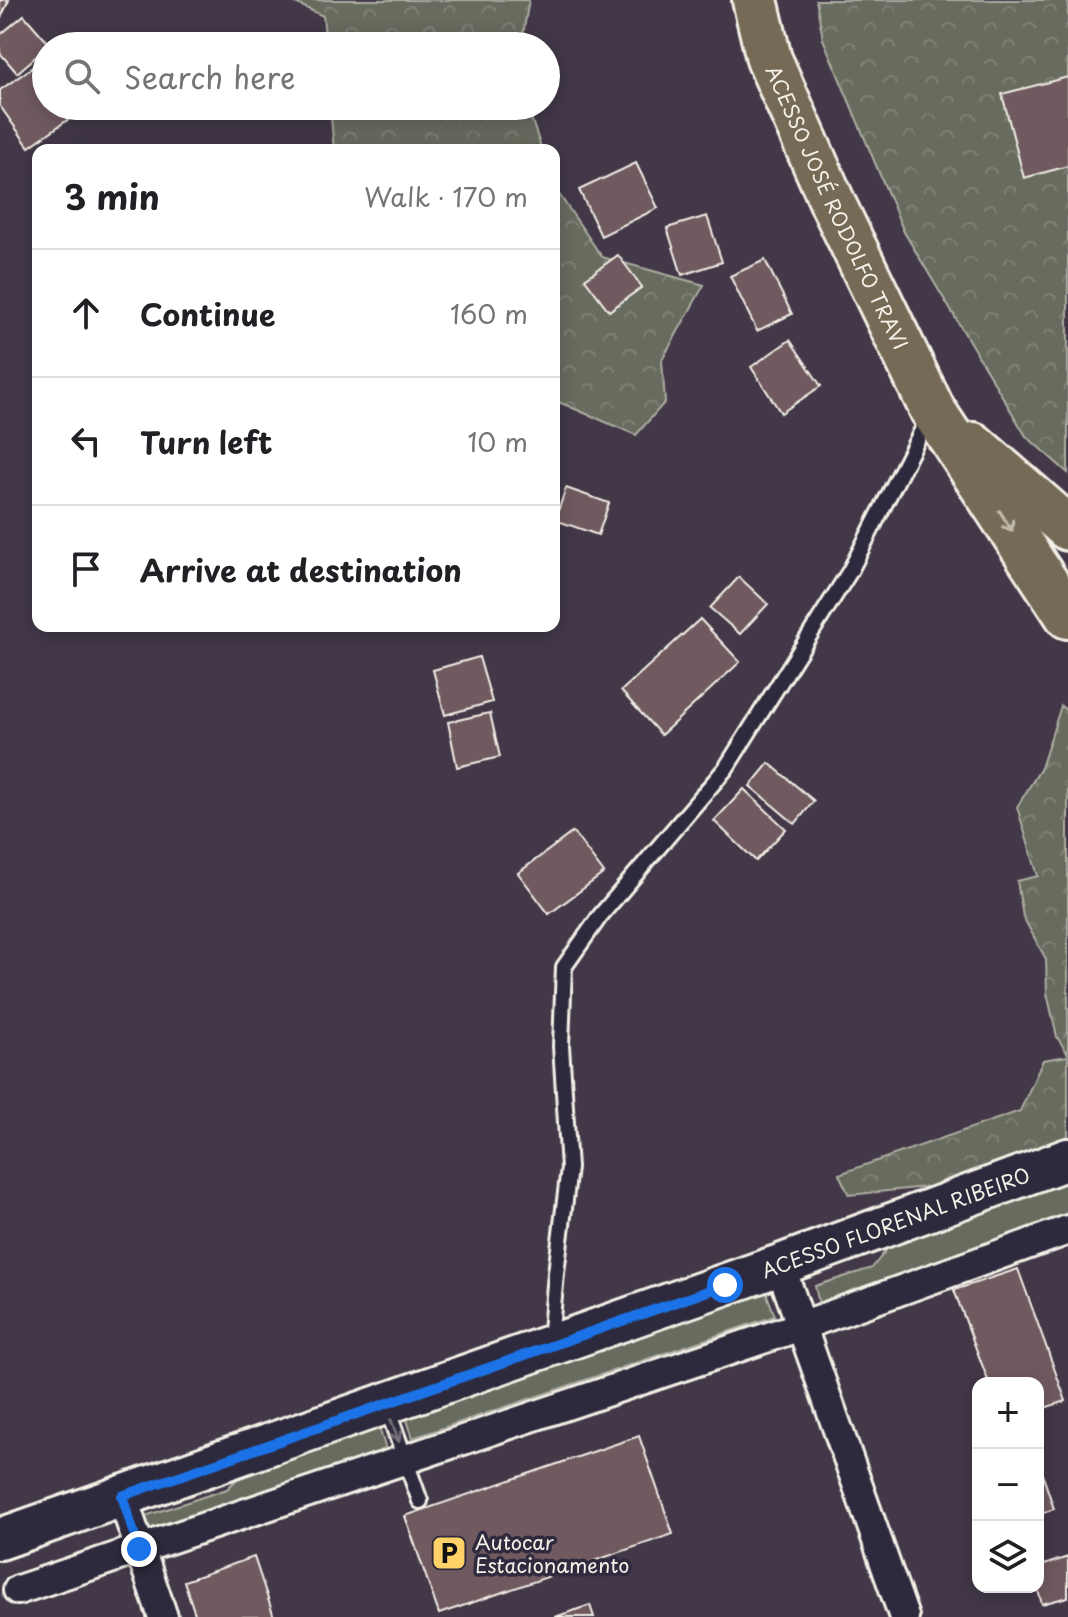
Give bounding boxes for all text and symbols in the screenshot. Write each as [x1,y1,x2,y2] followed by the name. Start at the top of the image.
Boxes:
[32,32,560,120] search box
[60,54,104,98] icon: search
[124,54,296,99] text: Search here
[759,61,916,355] street label: ACESSO JOSÉ RODOLFO TRAVI
[64,170,160,222] text: 3 min
[364,177,528,216] text: Walk · 170 m
[64,291,108,335] icon: ahead
[140,291,275,336] text: Continue
[450,294,528,333] text: 160 m
[64,419,108,463] icon: left
[140,419,272,464] text: Turn left
[467,422,528,461] text: 10 m
[997,510,1014,532] one-way arrow
[64,547,108,591] icon: arrive
[140,547,462,592] text: Arrive at destination
[757,1159,1034,1285] street label: ACESSO FLORENAL RIBEIRO
[707,1267,743,1303] route start
[972,1377,1044,1593] map controls
[972,1377,1044,1449] button: +
[389,1418,404,1443] one-way arrow
[972,1449,1044,1521] button: −
[972,1521,1044,1593] button: layers
[475,1527,629,1580] place label: Autocar Estacionamento
[121,1531,157,1567] route end
[430,1534,468,1572] parking icon: Autocar Estacionamento

